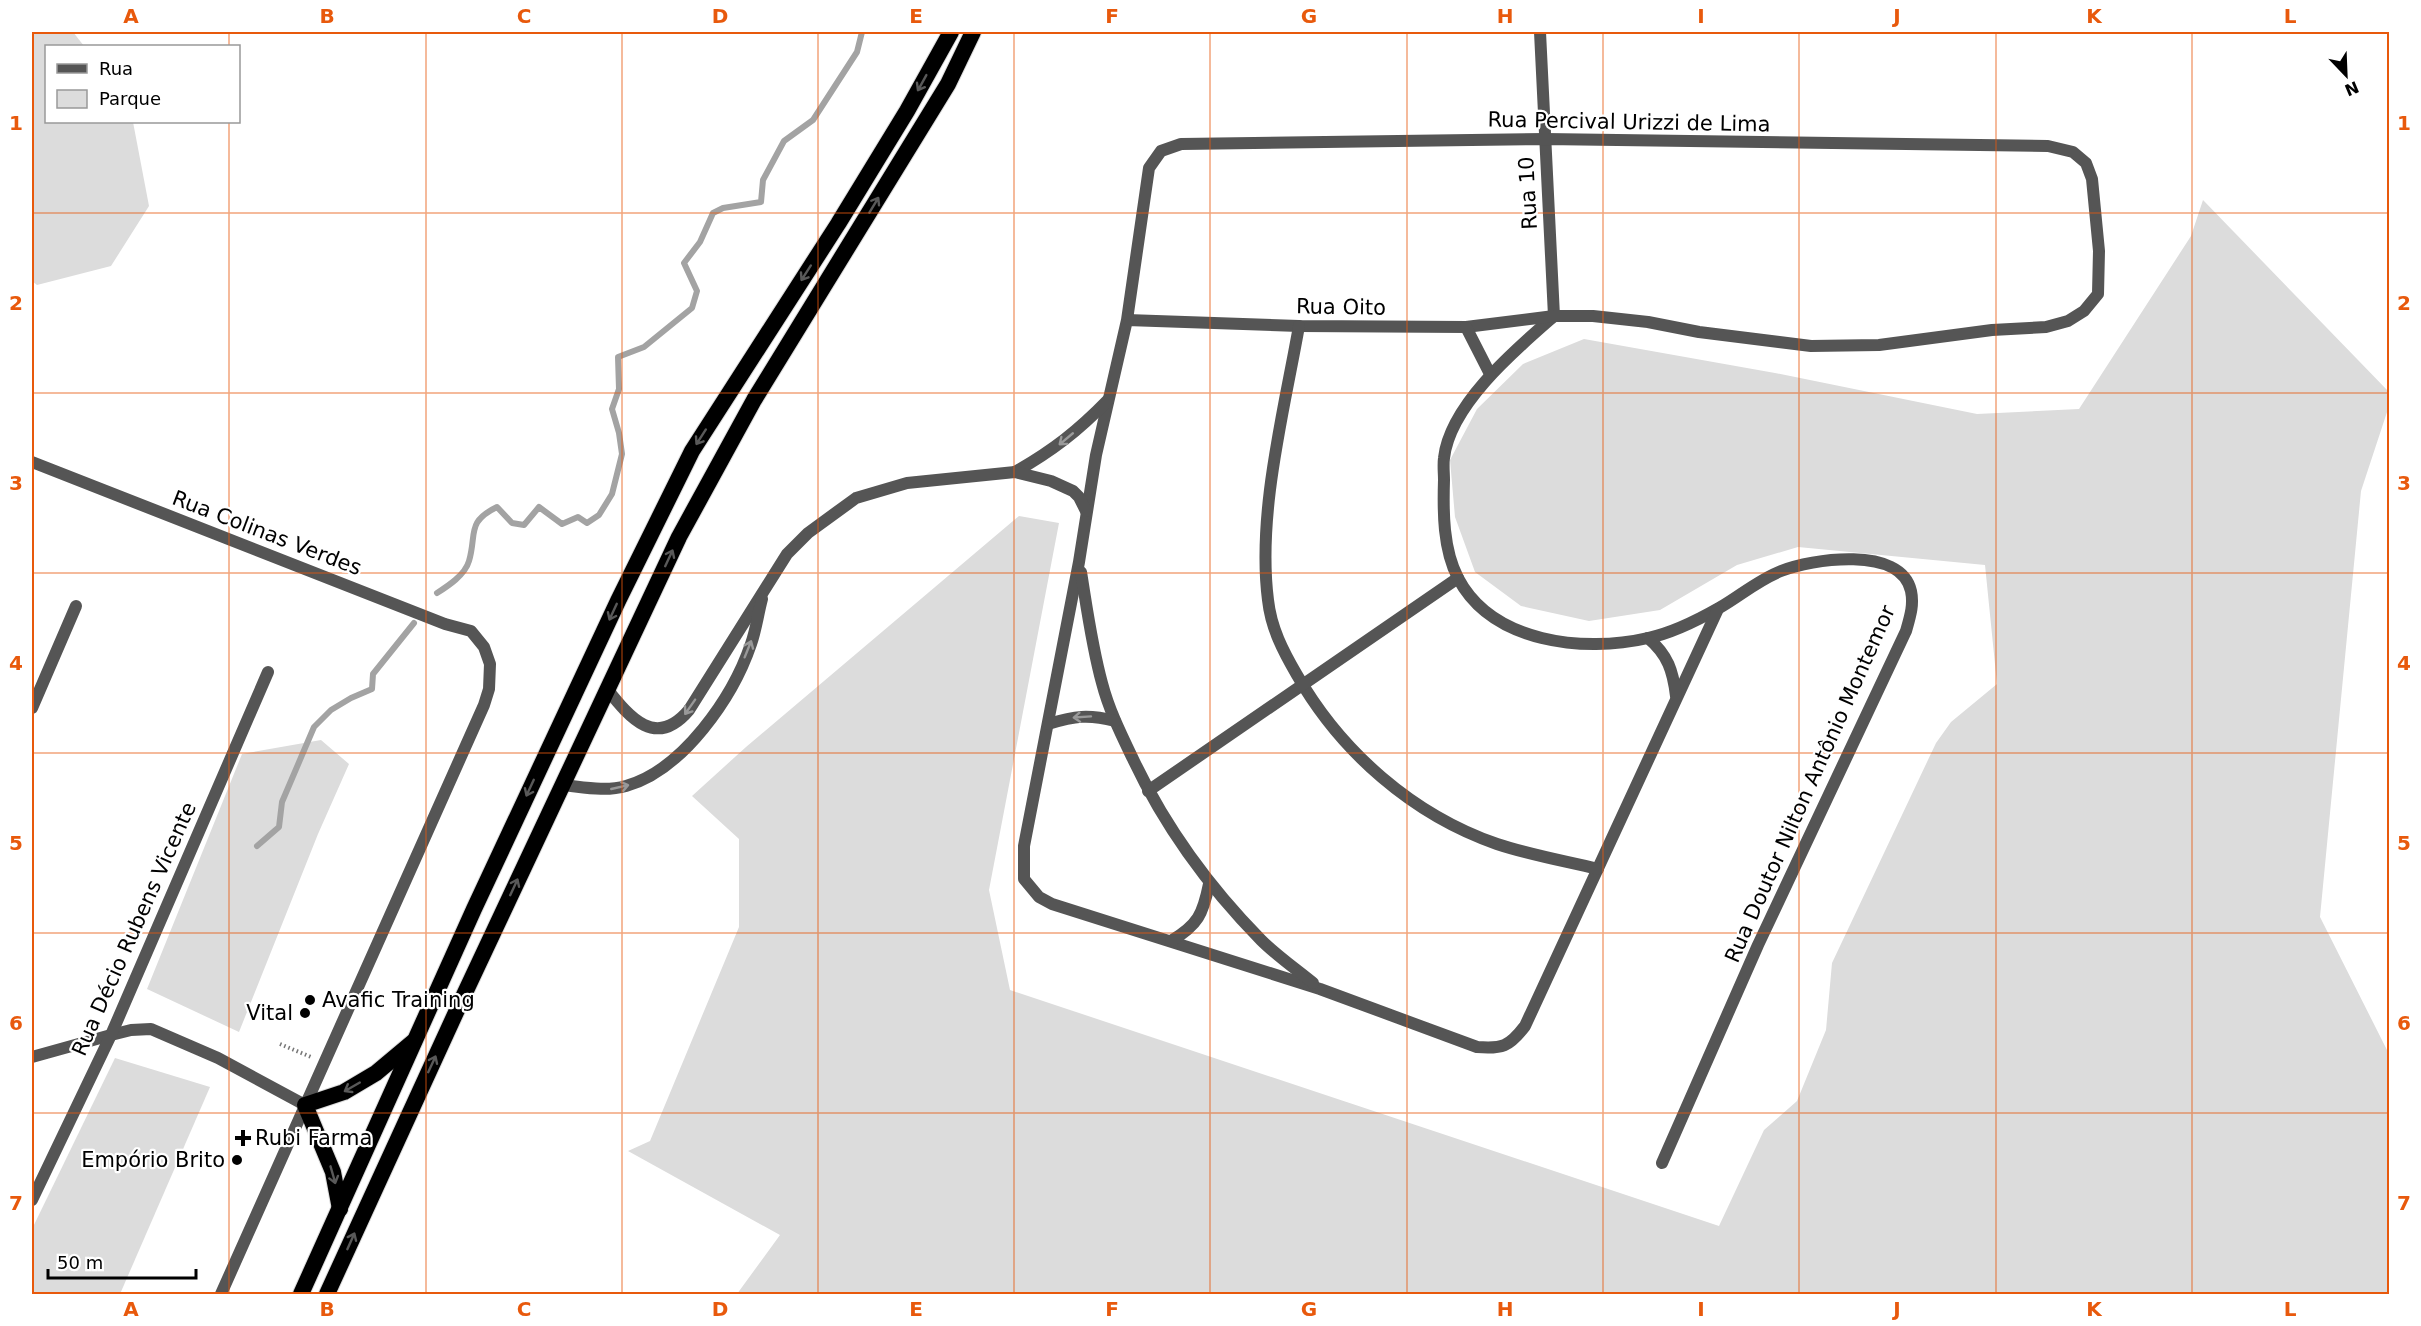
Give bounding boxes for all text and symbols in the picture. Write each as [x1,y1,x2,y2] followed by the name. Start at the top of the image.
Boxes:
[123,4,139,28] text: A
[319,4,335,28] text: B
[517,4,531,28] text: C
[712,4,728,28] text: D
[909,4,923,28] text: E
[1105,4,1119,28] text: F
[1301,4,1317,28] text: G
[1497,4,1513,28] text: H
[1697,4,1705,28] text: I
[1891,4,1901,28] text: J
[2086,4,2103,28] text: K
[2284,4,2297,28] text: L
[45,45,240,123] legend
[2316,45,2376,105] north arrow
[99,58,133,79] text: Rua
[916,74,928,91] one-way arrow
[2342,77,2362,100] text: N
[99,88,161,109] text: Parque
[1487,108,1771,136] street label: Rua Percival Urizzi de Lima
[9,111,23,135] text: 1
[2397,111,2411,135] text: 1
[1514,156,1542,230] street label: Rua 10
[868,197,880,214] one-way arrow
[800,264,812,281] one-way arrow
[9,291,23,315] text: 2
[2397,291,2411,315] text: 2
[1296,294,1386,320] street label: Rua Oito
[695,429,707,445] one-way arrow
[1059,432,1074,446] one-way arrow
[9,471,23,495] text: 3
[2397,471,2411,495] text: 3
[169,486,365,580] street label: Rua Colinas Verdes
[663,550,675,568] one-way arrow
[1720,601,1900,966] street label: Rua Doutor Nilton Antônio Montemor
[607,602,619,620] one-way arrow
[743,641,754,659] one-way arrow
[9,651,23,675] text: 4
[2397,651,2411,675] text: 4
[684,699,696,715] one-way arrow
[1072,711,1092,722] one-way arrow
[524,779,536,797] one-way arrow
[610,781,629,792] one-way arrow
[67,798,201,1060] street label: Rua Décio Rubens Vicente
[9,831,23,855] text: 5
[2397,831,2411,855] text: 5
[509,878,521,896] one-way arrow
[322,988,475,1012] place label: Avafic Training
[303,993,317,1007] marker: Avafic Training
[246,1001,293,1025] place label: Vital
[298,1006,312,1020] marker: Vital
[9,1011,23,1035] text: 6
[2397,1011,2411,1035] text: 6
[427,1055,439,1073] one-way arrow
[344,1081,361,1093] one-way arrow
[255,1126,372,1150] place label: Rubi Farma
[236,1131,250,1145] marker: Rubi Farma
[81,1148,225,1172] place label: Empório Brito
[230,1153,244,1167] marker: Empório Brito
[328,1165,339,1184] one-way arrow
[9,1191,23,1215] text: 7
[2397,1191,2411,1215] text: 7
[347,1232,358,1250] one-way arrow
[48,1242,196,1280] scale bar
[57,1252,103,1273] text: 50 m
[123,1297,139,1321] text: A
[319,1297,335,1321] text: B
[517,1297,531,1321] text: C
[712,1297,728,1321] text: D
[909,1297,923,1321] text: E
[1105,1297,1119,1321] text: F
[1301,1297,1317,1321] text: G
[1497,1297,1513,1321] text: H
[1697,1297,1705,1321] text: I
[1891,1297,1901,1321] text: J
[2086,1297,2103,1321] text: K
[2284,1297,2297,1321] text: L

